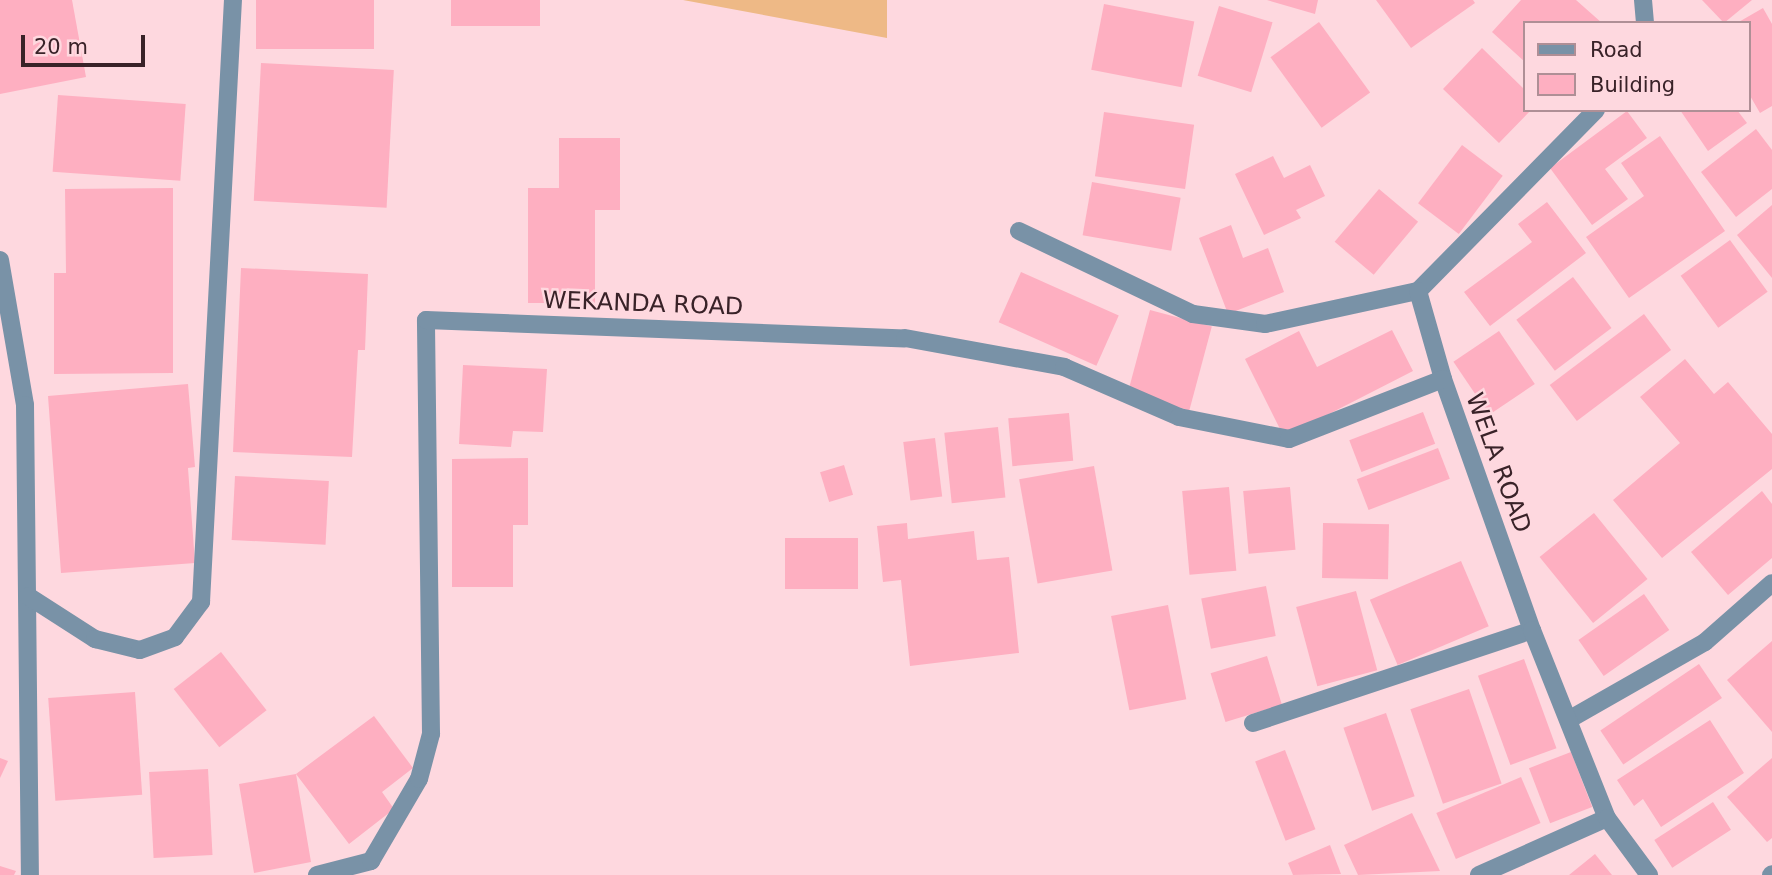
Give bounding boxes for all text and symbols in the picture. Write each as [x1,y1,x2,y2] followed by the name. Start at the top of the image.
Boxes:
[24,21,149,65] scale bar
[1524,21,1751,112] legend
[34,35,88,59] text: 20 m
[1590,38,1643,62] text: Road
[1590,73,1675,97] text: Building
[542,286,744,322] street label: WEKANDA ROAD
[1459,389,1537,537] street label: WELA ROAD

